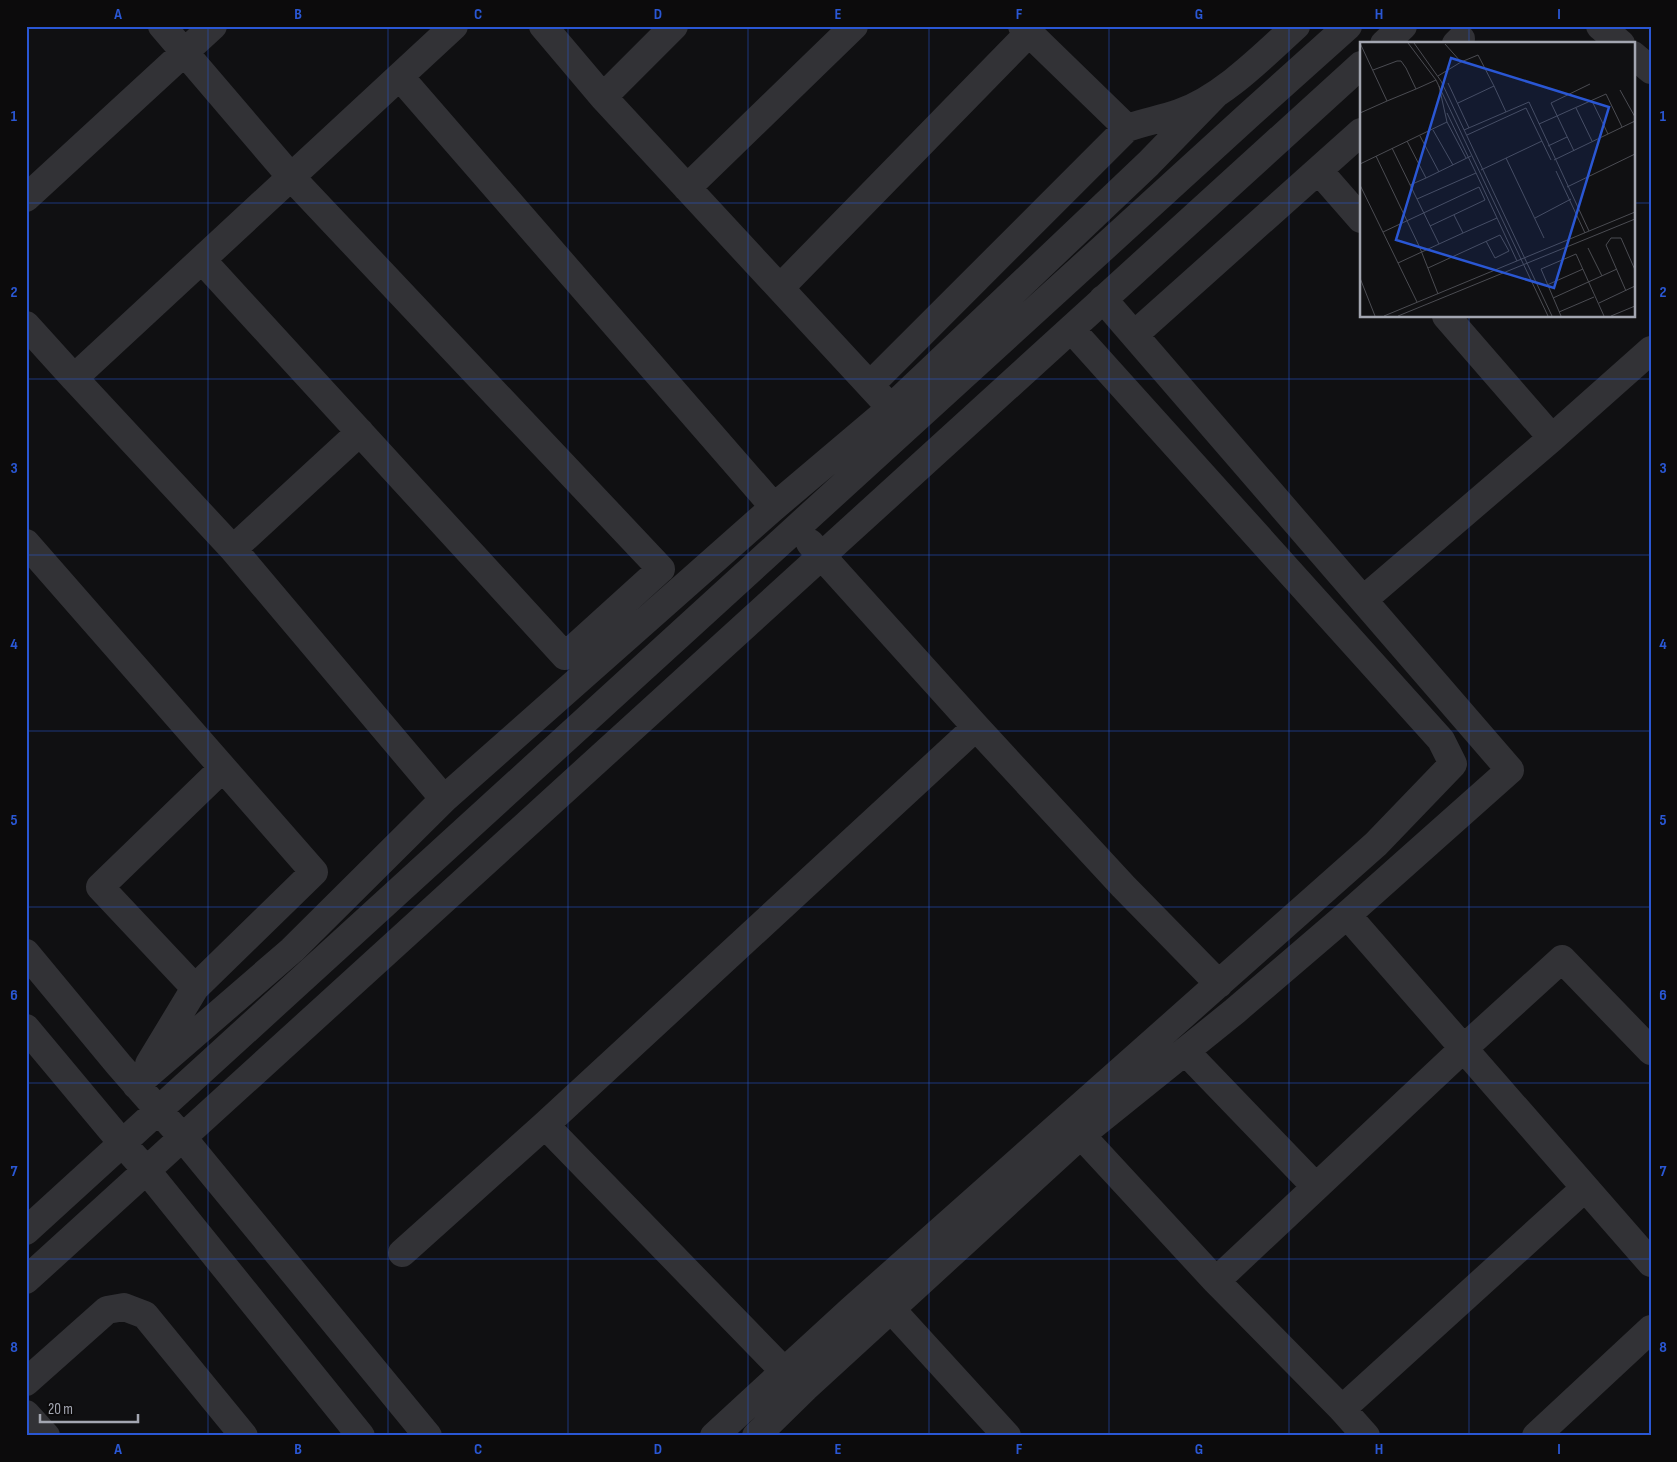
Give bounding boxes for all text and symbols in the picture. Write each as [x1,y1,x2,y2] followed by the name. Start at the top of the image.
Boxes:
[113,5,122,24] text: A
[294,5,302,24] text: B
[474,5,482,24] text: C
[654,5,662,24] text: D
[835,5,842,24] text: E
[1016,5,1023,24] text: F
[1195,5,1203,24] text: G
[1375,5,1383,24] text: H
[1557,5,1561,24] text: I
[1360,42,1634,318] inset map
[11,107,18,126] text: 1
[1660,107,1667,126] text: 1
[10,283,18,302] text: 2
[1659,283,1667,302] text: 2
[10,459,18,478] text: 3
[1659,459,1667,478] text: 3
[10,635,18,654] text: 4
[1659,635,1667,654] text: 4
[10,811,18,830] text: 5
[1659,811,1667,830] text: 5
[10,986,18,1005] text: 6
[1659,986,1667,1005] text: 6
[11,1162,18,1181] text: 7
[1660,1162,1667,1181] text: 7
[10,1338,18,1357] text: 8
[1659,1338,1667,1357] text: 8
[40,1392,138,1424] scale bar
[48,1400,73,1419] text: 20 m
[113,1440,122,1459] text: A
[294,1440,302,1459] text: B
[474,1440,482,1459] text: C
[654,1440,662,1459] text: D
[835,1440,842,1459] text: E
[1016,1440,1023,1459] text: F
[1195,1440,1203,1459] text: G
[1375,1440,1383,1459] text: H
[1557,1440,1561,1459] text: I

